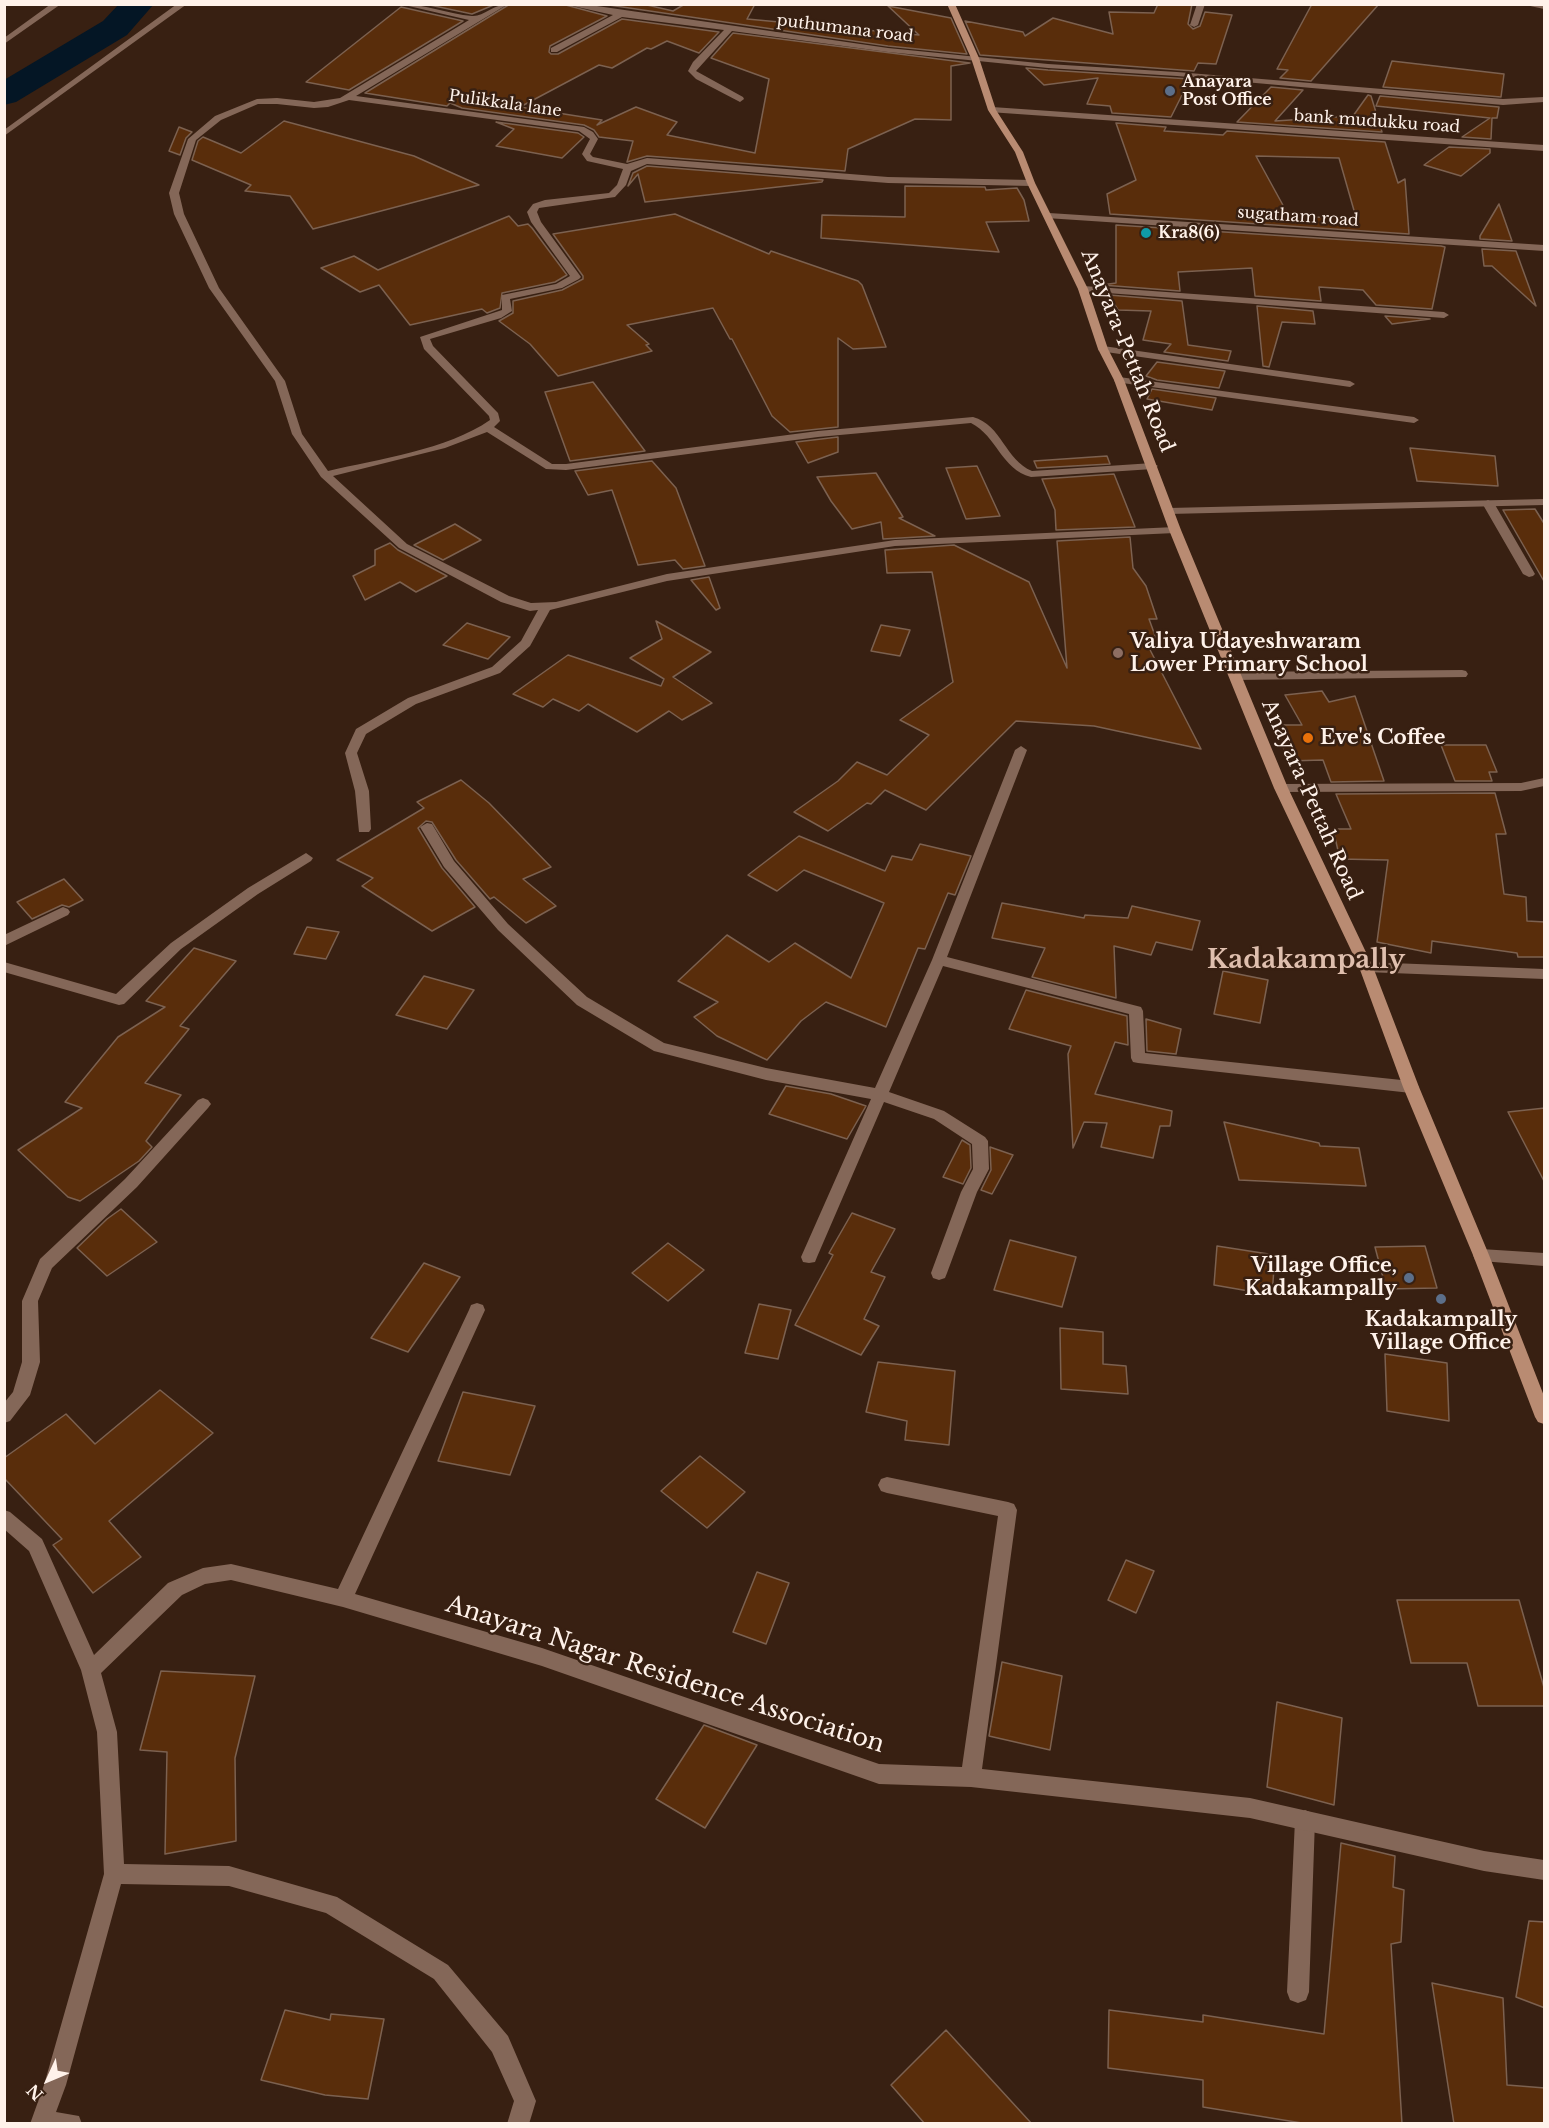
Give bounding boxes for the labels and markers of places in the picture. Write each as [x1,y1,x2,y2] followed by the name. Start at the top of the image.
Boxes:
[1182,72,1272,110] place label: Anayara Post Office
[1163,84,1177,98] marker: Anayara Post Office
[1158,223,1220,243] place label: Kra8(6)
[1139,226,1153,240] marker: Kra8(6)
[1130,630,1368,677] place label: Valiya Udayeshwaram Lower Primary School
[1111,646,1125,660] marker: Valiya Udayeshwaram Lower Primary School
[1320,726,1445,750] place label: Eve's Coffee
[1301,731,1315,745] marker: Eve's Coffee
[1245,1254,1397,1301] place label: Village Office, Kadakampally
[1402,1271,1416,1285] marker: Village Office, Kadakampally
[1434,1292,1448,1306] marker: Kadakampally Village Office
[1365,1308,1517,1355] place label: Kadakampally Village Office

